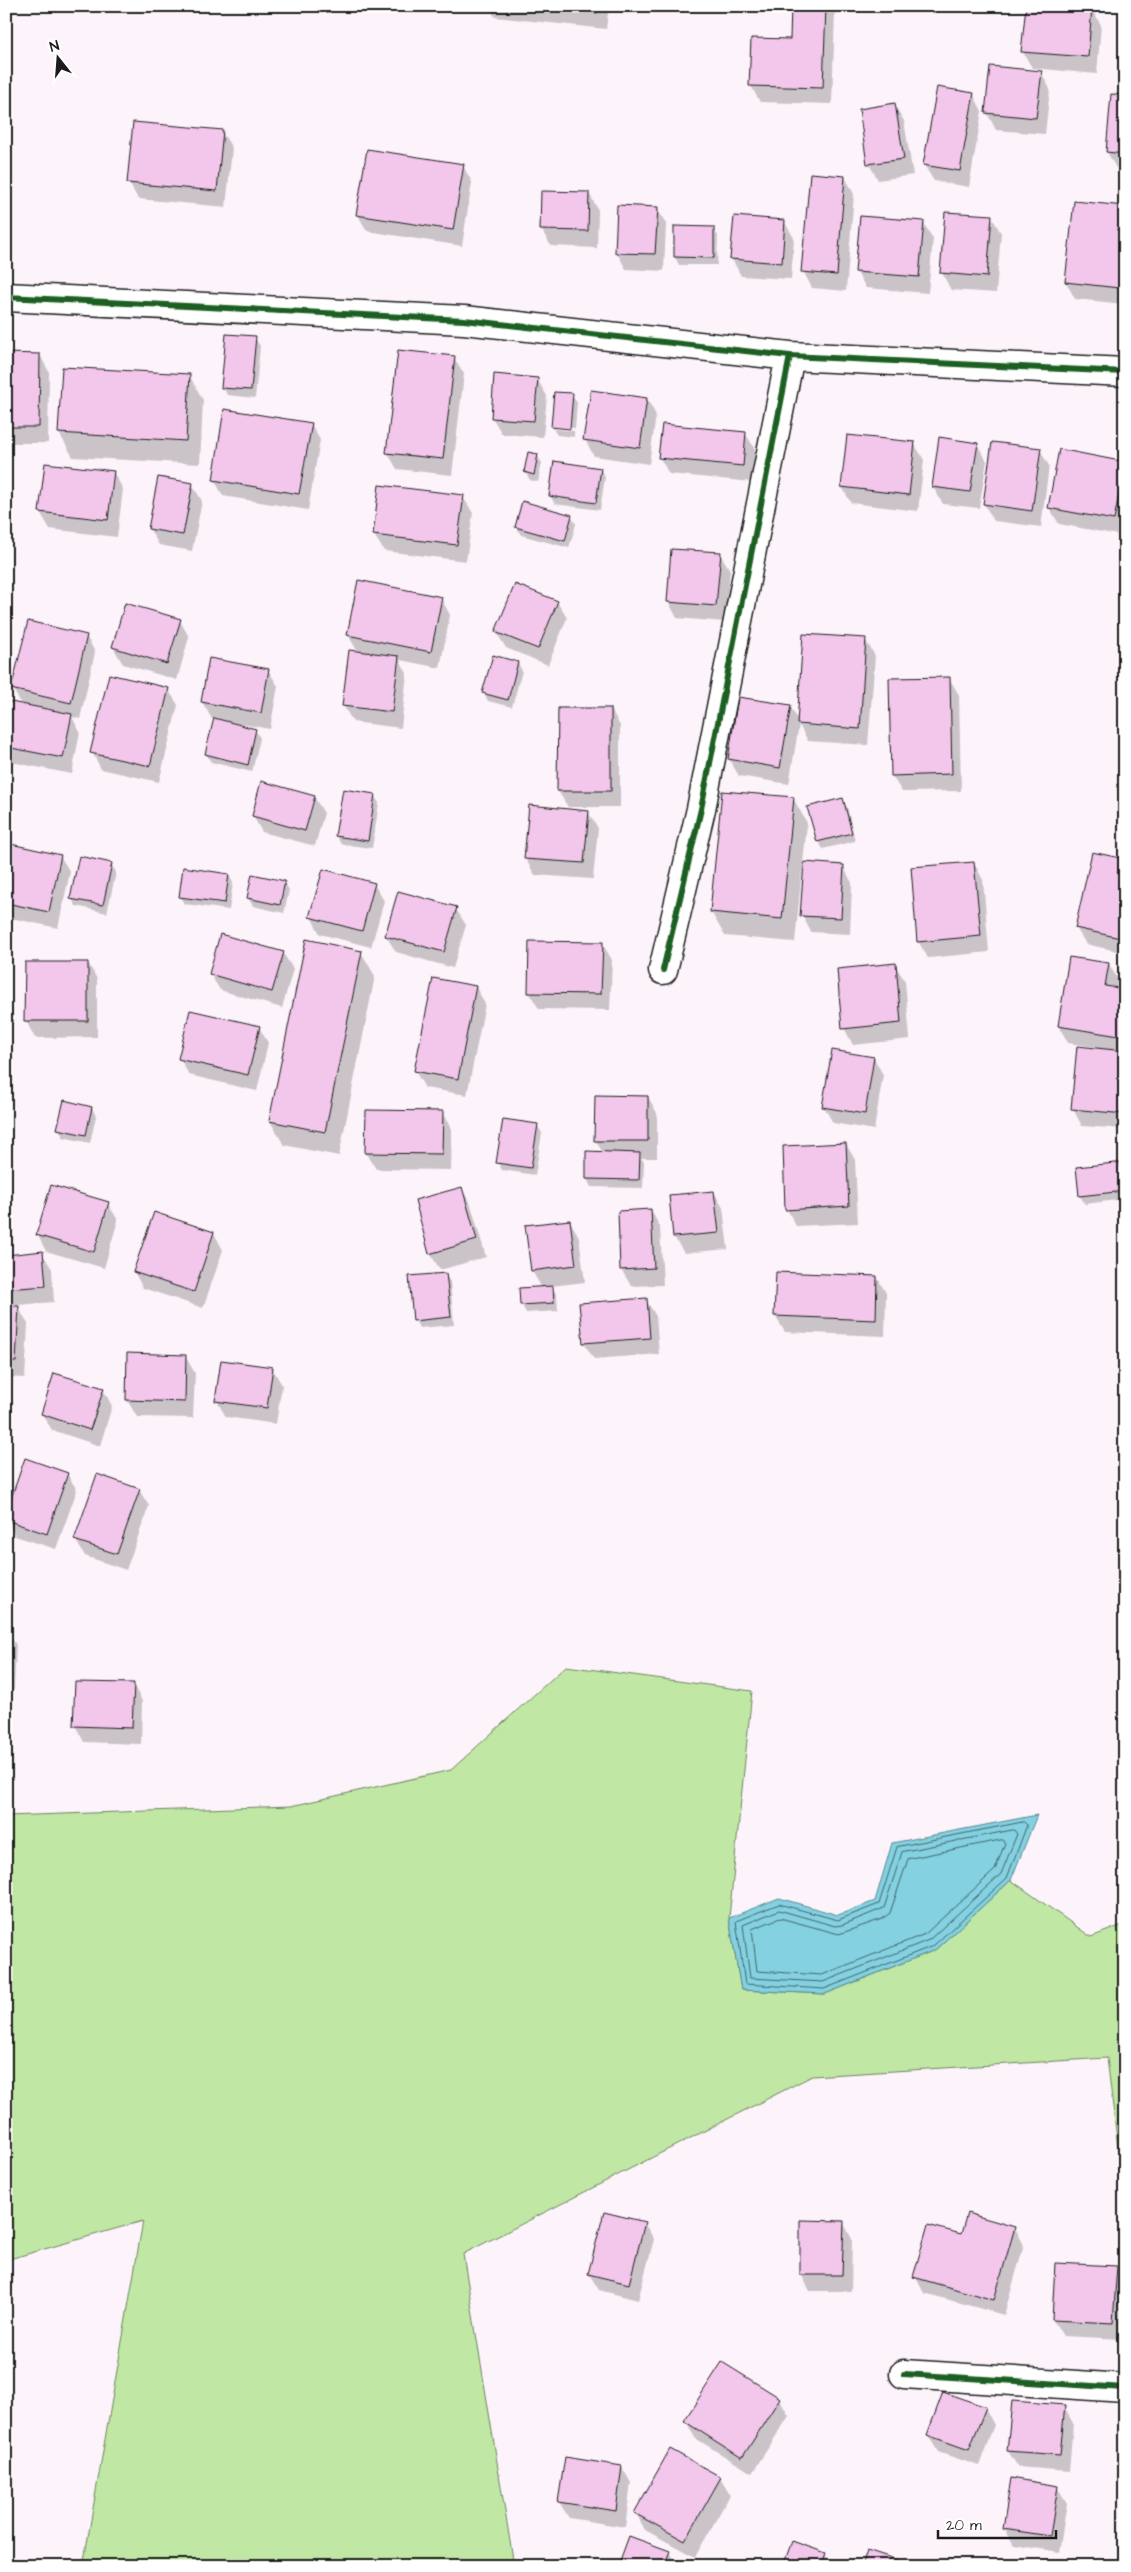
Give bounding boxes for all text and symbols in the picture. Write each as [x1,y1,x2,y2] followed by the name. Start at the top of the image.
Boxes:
[32,32,82,82] north arrow
[47,36,62,57] text: N
[938,2507,1056,2539] scale bar
[946,2515,982,2536] text: 20 m

